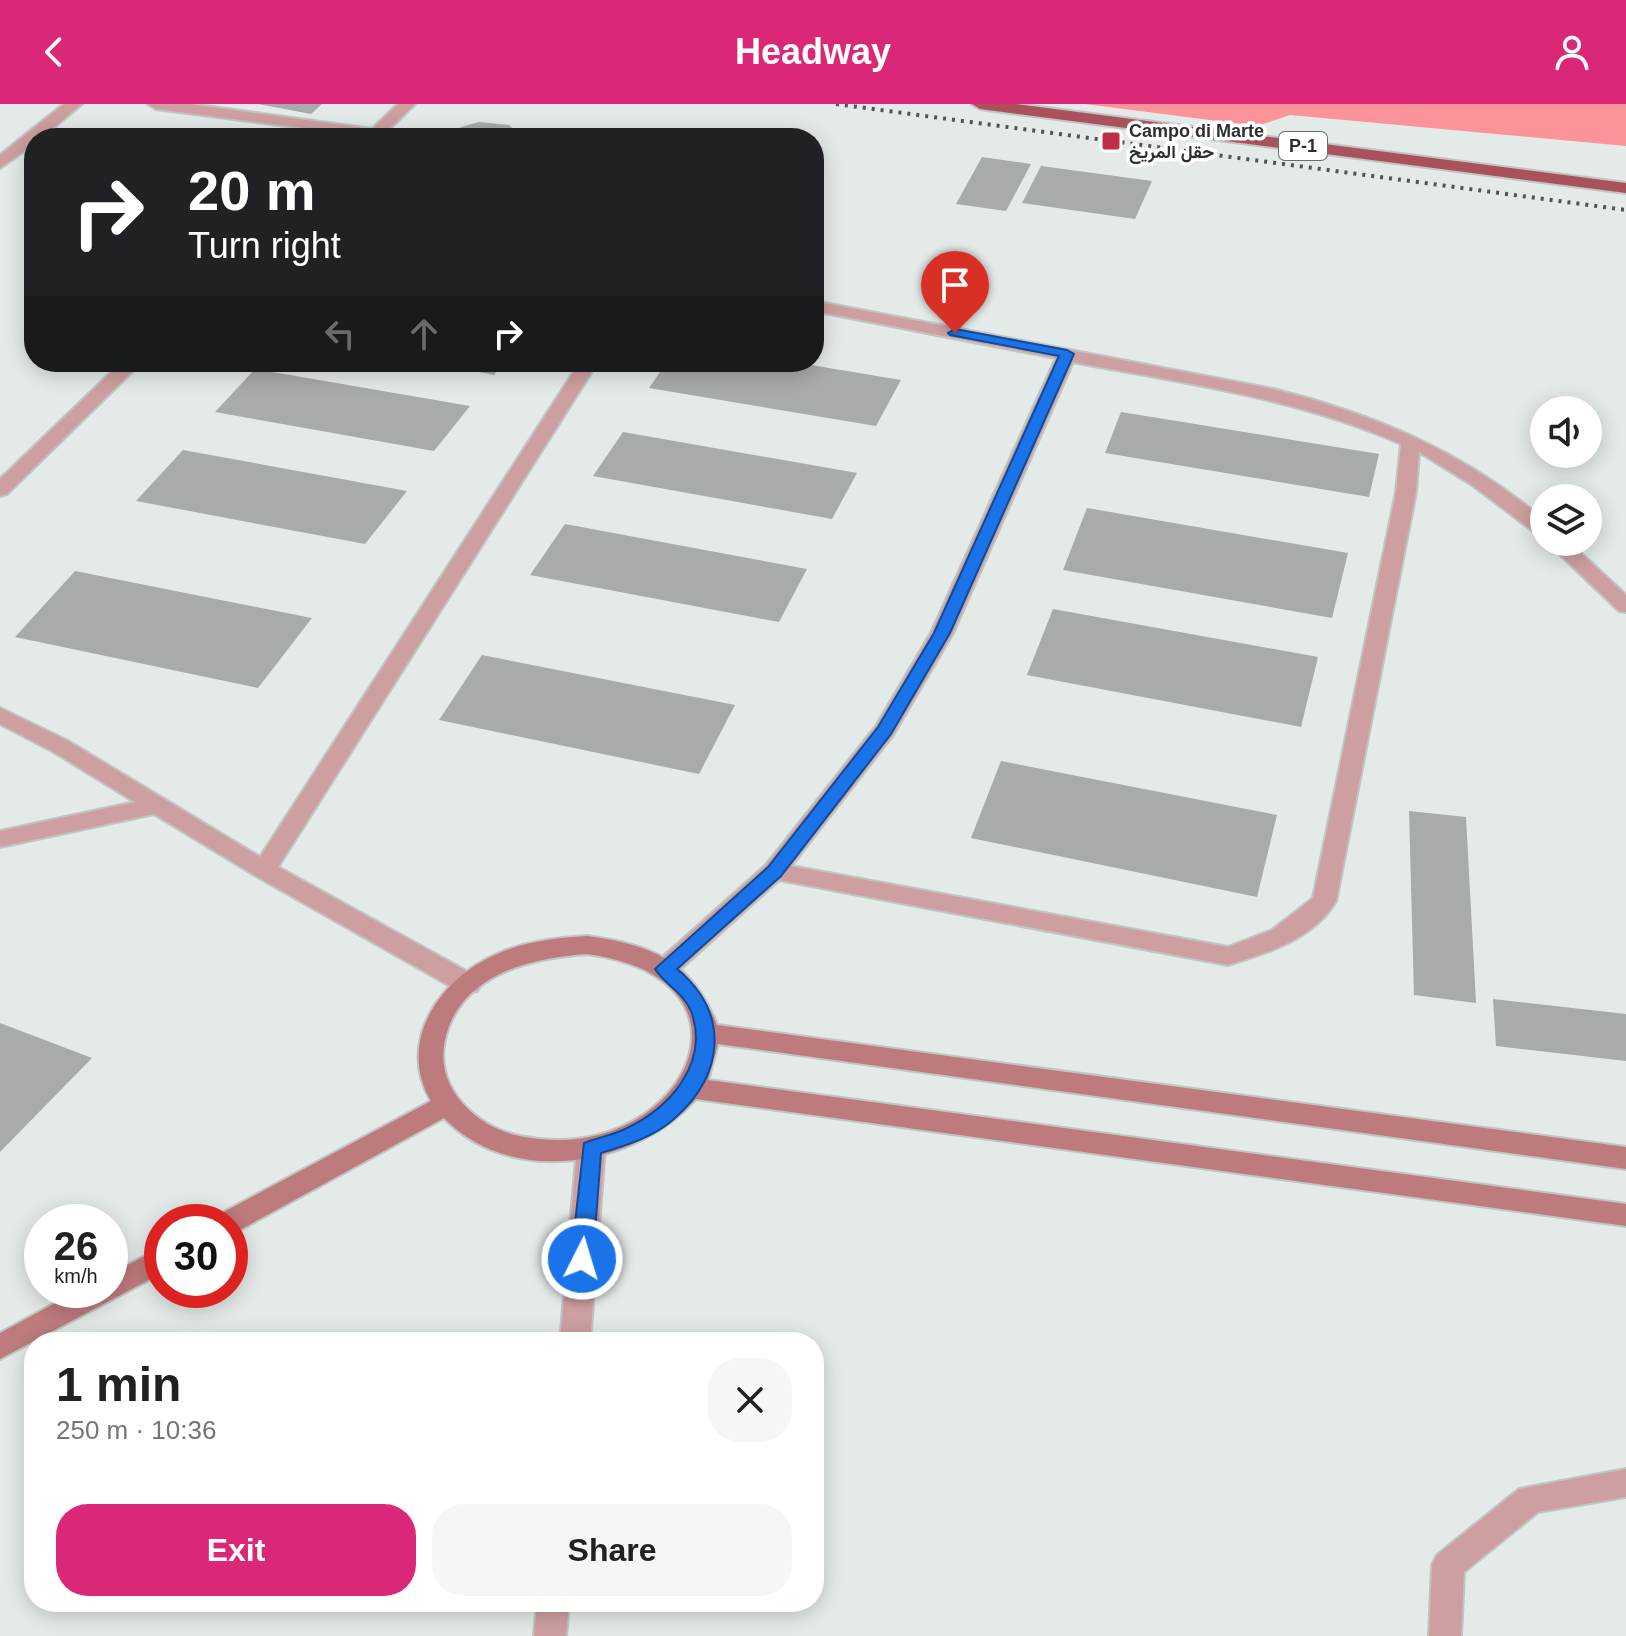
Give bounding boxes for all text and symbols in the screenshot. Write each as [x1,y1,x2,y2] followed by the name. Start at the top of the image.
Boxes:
[32,30,76,74] icon: back
[1550,30,1594,74] icon: person
[735,31,891,72] text: Headway
[1129,121,1264,164] place label: Campo di Marte حقل المريخ
[1100,130,1122,152] marker: Campo di Marte حقل المريخ
[1279,132,1327,160] road number: P-1
[188,159,316,222] text: 20 m
[56,160,160,264] icon: right
[188,225,341,266] text: Turn right
[921,251,989,333] pin
[933,263,977,307] icon: arrive
[318,312,362,356] icon: left
[402,312,446,356] icon: ahead
[486,312,530,356] icon: right
[1530,396,1602,556] map controls
[1530,396,1602,468] button: sound
[1530,484,1602,556] button: layers
[144,1204,248,1308] speed limit sign: 30
[540,1217,624,1301] position arrow
[54,1224,98,1268] text: 26
[54,1265,98,1287] text: km/h
[56,1358,181,1411] text: 1 min
[708,1358,792,1442] button: close
[56,1415,216,1445] text: 250 m · 10:36
[56,1504,416,1596] button: Exit
[432,1504,792,1596] button: Share

